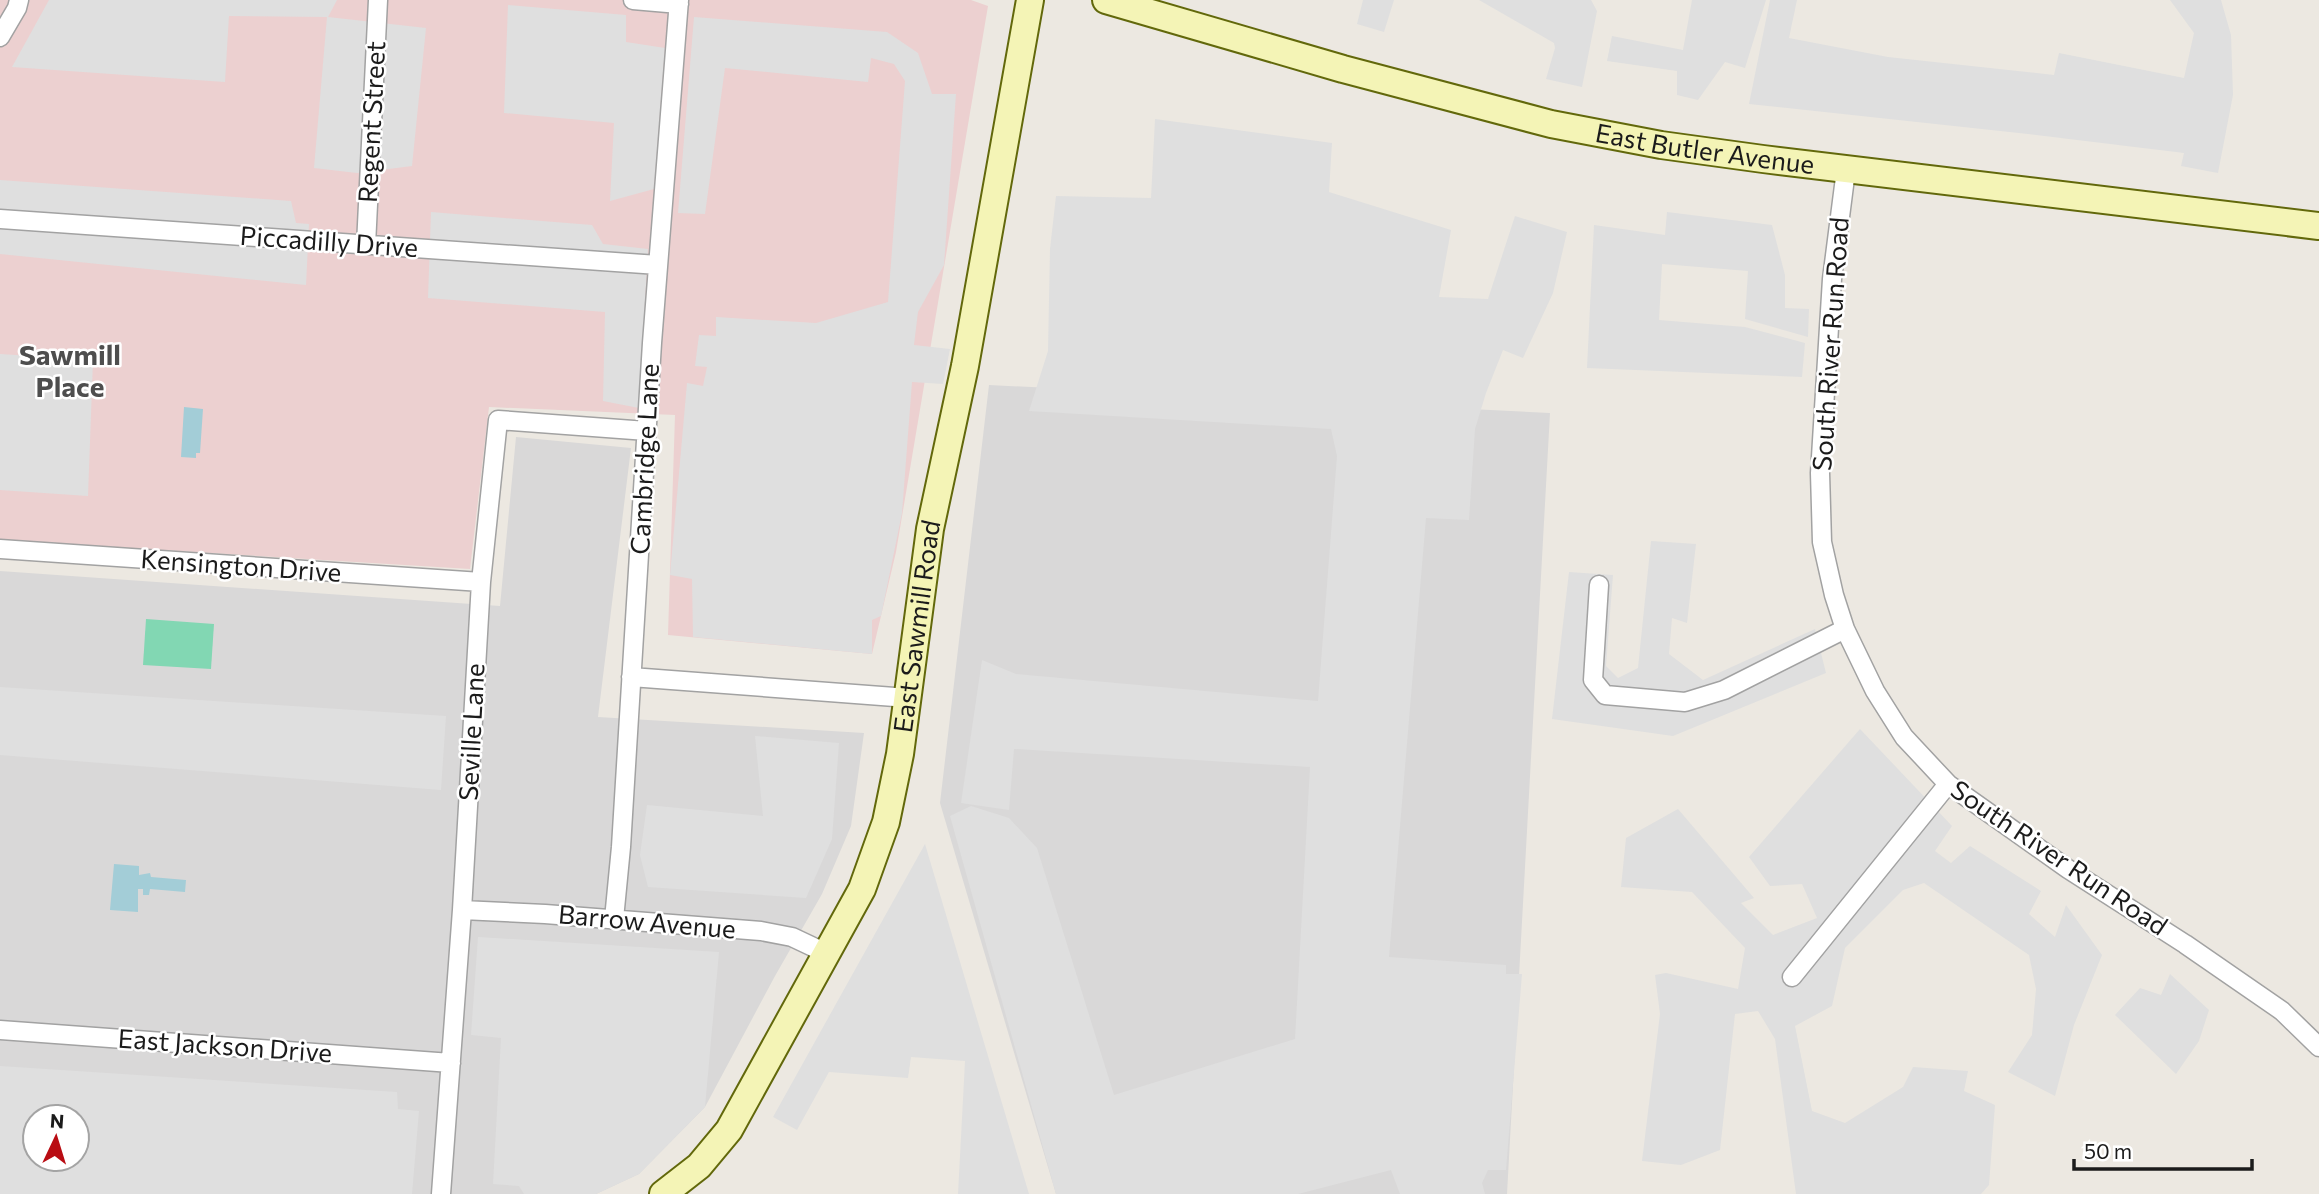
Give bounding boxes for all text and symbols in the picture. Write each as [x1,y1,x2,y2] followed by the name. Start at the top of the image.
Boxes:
[351,40,390,204] street label: Regent Street
[1593,116,1816,179] street label: East Butler Avenue
[1805,216,1854,472] street label: South River Run Road
[239,219,419,262] street label: Piccadilly Drive
[19,337,121,403] district label: Sawmill Place
[623,363,664,555] street label: Cambridge Lane
[886,517,946,734] street label: East Sawmill Road
[140,542,343,587] street label: Kensington Drive
[451,662,490,801] street label: Seville Lane
[1946,773,2174,941] street label: South River Run Road
[557,897,737,944] street label: Barrow Avenue
[117,1022,333,1067] street label: East Jackson Drive
[21,1103,91,1173] north arrow
[49,1109,65,1133] text: N
[2074,1128,2252,1172] scale bar
[2084,1138,2132,1163] text: 50 m

